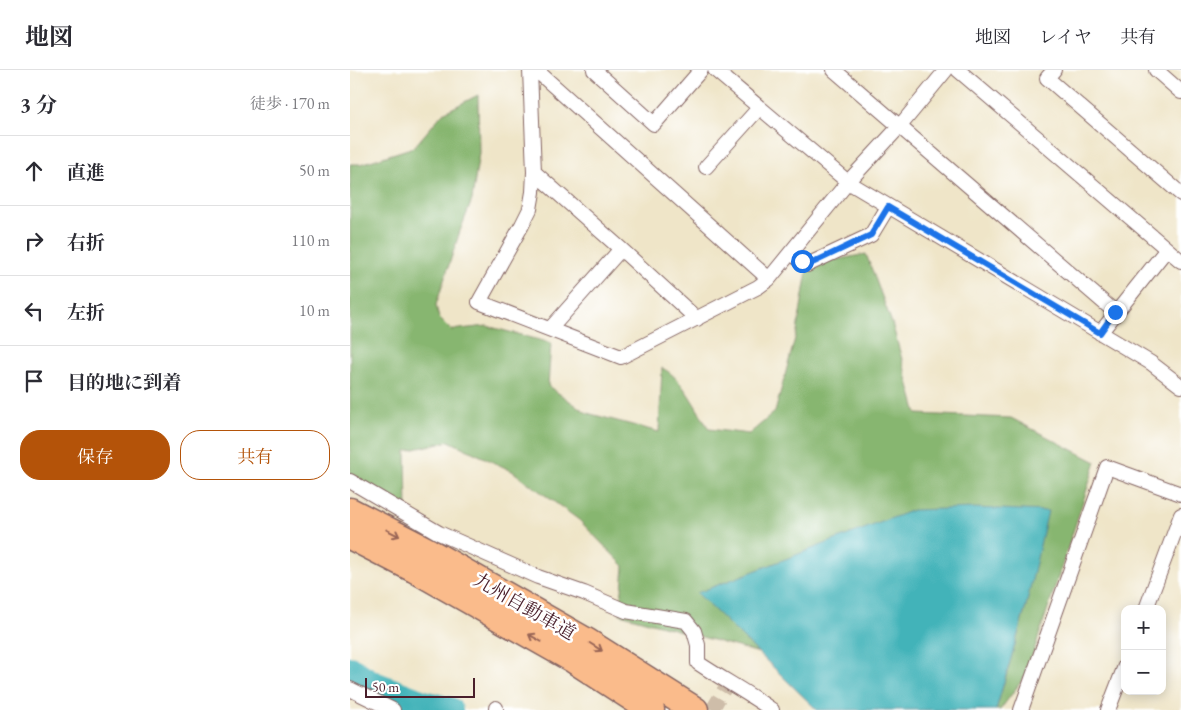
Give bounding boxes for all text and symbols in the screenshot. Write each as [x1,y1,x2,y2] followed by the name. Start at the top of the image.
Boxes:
[25,21,73,52] text: 地図
[975,25,1011,48] text: 地図
[1039,25,1092,48] text: レイヤ
[1120,25,1156,48] text: 共有
[20,91,57,118] text: 3 分
[250,93,330,114] text: 徒歩 · 170 m
[20,157,48,185] icon: ahead
[67,160,105,185] text: 直進
[299,160,330,181] text: 50 m
[20,227,48,255] icon: right
[67,230,105,255] text: 右折
[291,230,330,251] text: 110 m
[791,250,814,273] route start
[20,297,48,325] icon: left
[67,300,105,325] text: 左折
[299,300,330,321] text: 10 m
[1104,301,1127,324] route end
[20,367,48,395] icon: arrive
[67,370,181,395] text: 目的地に到着
[20,430,170,480] button: 保存
[180,430,330,480] button: 共有
[386,528,401,538] one-way arrow
[469,567,580,646] street label: 九州自動車道
[1121,605,1166,695] map controls
[1121,605,1166,650] button: +
[528,633,543,643] one-way arrow
[588,643,602,653] one-way arrow
[1121,650,1166,695] button: −
[365,675,475,698] scale bar
[372,678,399,696] text: 50 m

